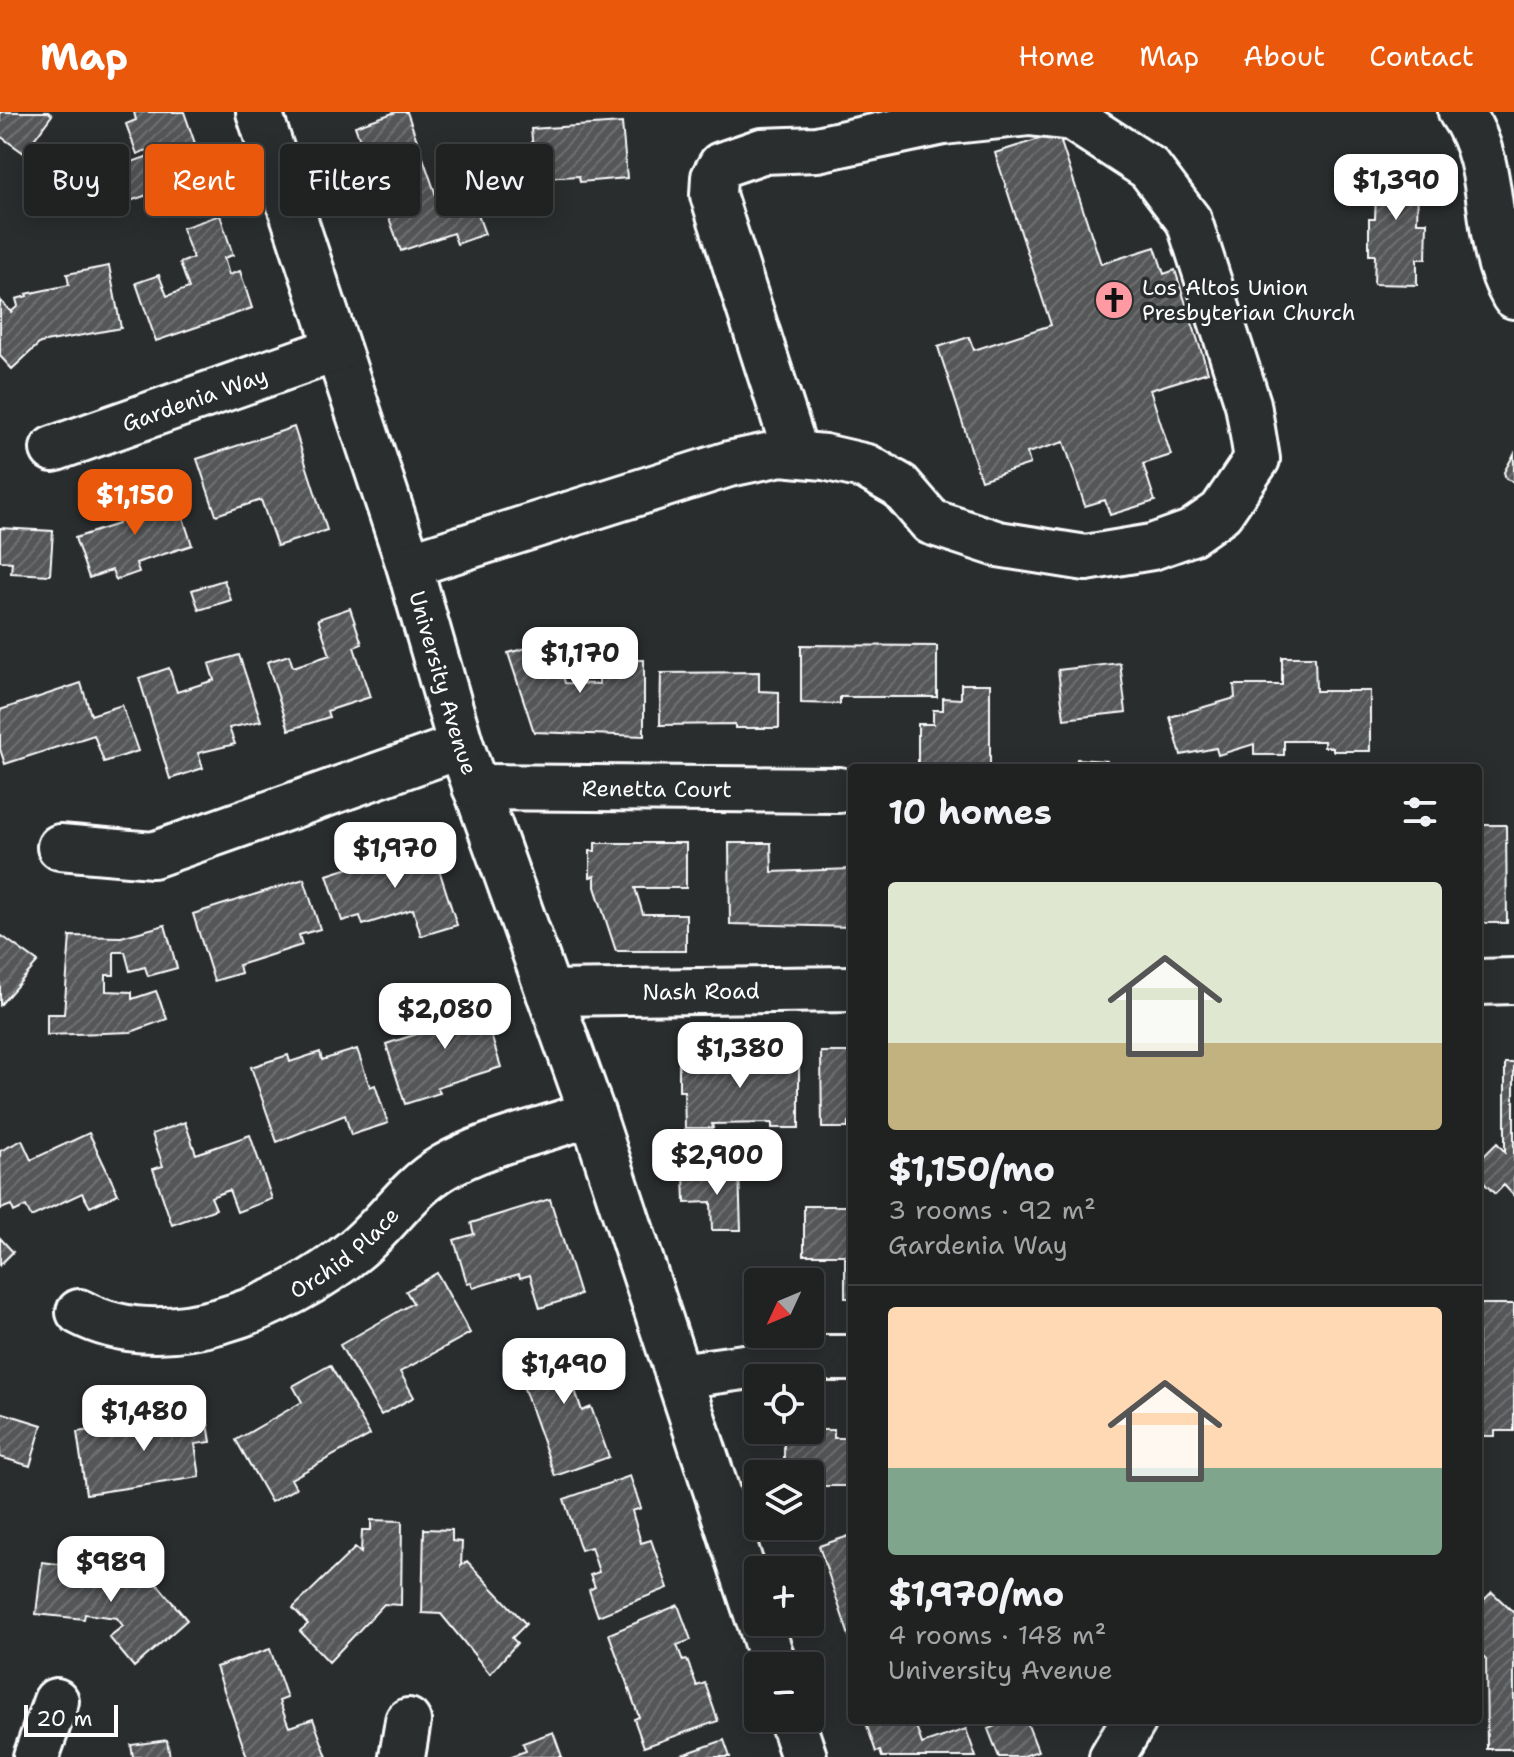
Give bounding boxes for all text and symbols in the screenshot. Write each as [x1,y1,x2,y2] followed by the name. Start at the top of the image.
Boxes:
[40,31,128,82] text: Map
[1018,37,1095,75] text: Home
[1139,37,1199,75] text: Map
[1243,37,1325,75] text: About
[1369,37,1474,75] text: Contact
[24,144,129,216] chip: Buy
[145,144,264,216] chip: Rent
[280,144,420,216] chip: Filters
[436,144,553,216] chip: New
[1331,154,1461,222] pin: $1,390
[1352,162,1440,197] text: $1,390
[1142,273,1355,327] place label: Los Altos Union Presbyterian Church
[1093,279,1135,321] church icon: Los Altos Union Presbyterian Church
[118,361,271,439] street label: Gardenia Way
[70,469,200,537] pin: $1,150
[96,477,174,512] text: $1,150
[402,588,484,779] street label: University Avenue
[515,627,645,695] pin: $1,170
[540,635,620,670] text: $1,170
[582,774,732,804] street label: Renetta Court
[888,789,1052,835] text: 10 homes
[1398,790,1442,834] icon: filters
[330,822,460,890] pin: $1,970
[352,830,438,865] text: $1,970
[1093,934,1237,1078] icon: home
[642,976,760,1007] street label: Nash Road
[380,983,510,1051] pin: $2,080
[397,991,493,1026] text: $2,080
[675,1022,805,1090] pin: $1,380
[696,1030,784,1065] text: $1,380
[652,1129,782,1197] pin: $2,900
[670,1137,764,1172] text: $2,900
[888,1146,1055,1192] text: $1,150/mo
[888,1192,1096,1227] text: 3 rooms · 92 m²
[285,1201,406,1305] street label: Orchid Place
[888,1227,1068,1262] text: Gardenia Way
[744,1268,824,1348] north arrow
[744,1268,824,1732] map controls
[499,1338,629,1406] pin: $1,490
[520,1346,608,1381] text: $1,490
[1093,1359,1237,1503] icon: home
[744,1364,824,1444] button: locate
[79,1385,209,1453] pin: $1,480
[100,1393,188,1428] text: $1,480
[744,1460,824,1540] button: layers
[64,1536,158,1604] pin: $989
[75,1544,147,1579] text: $989
[744,1556,824,1636] button: +
[888,1571,1064,1617] text: $1,970/mo
[888,1617,1106,1652] text: 4 rooms · 148 m²
[744,1652,824,1732] button: −
[888,1652,1113,1687] text: University Avenue
[24,1701,118,1737] scale bar
[36,1704,93,1733] text: 20 m

